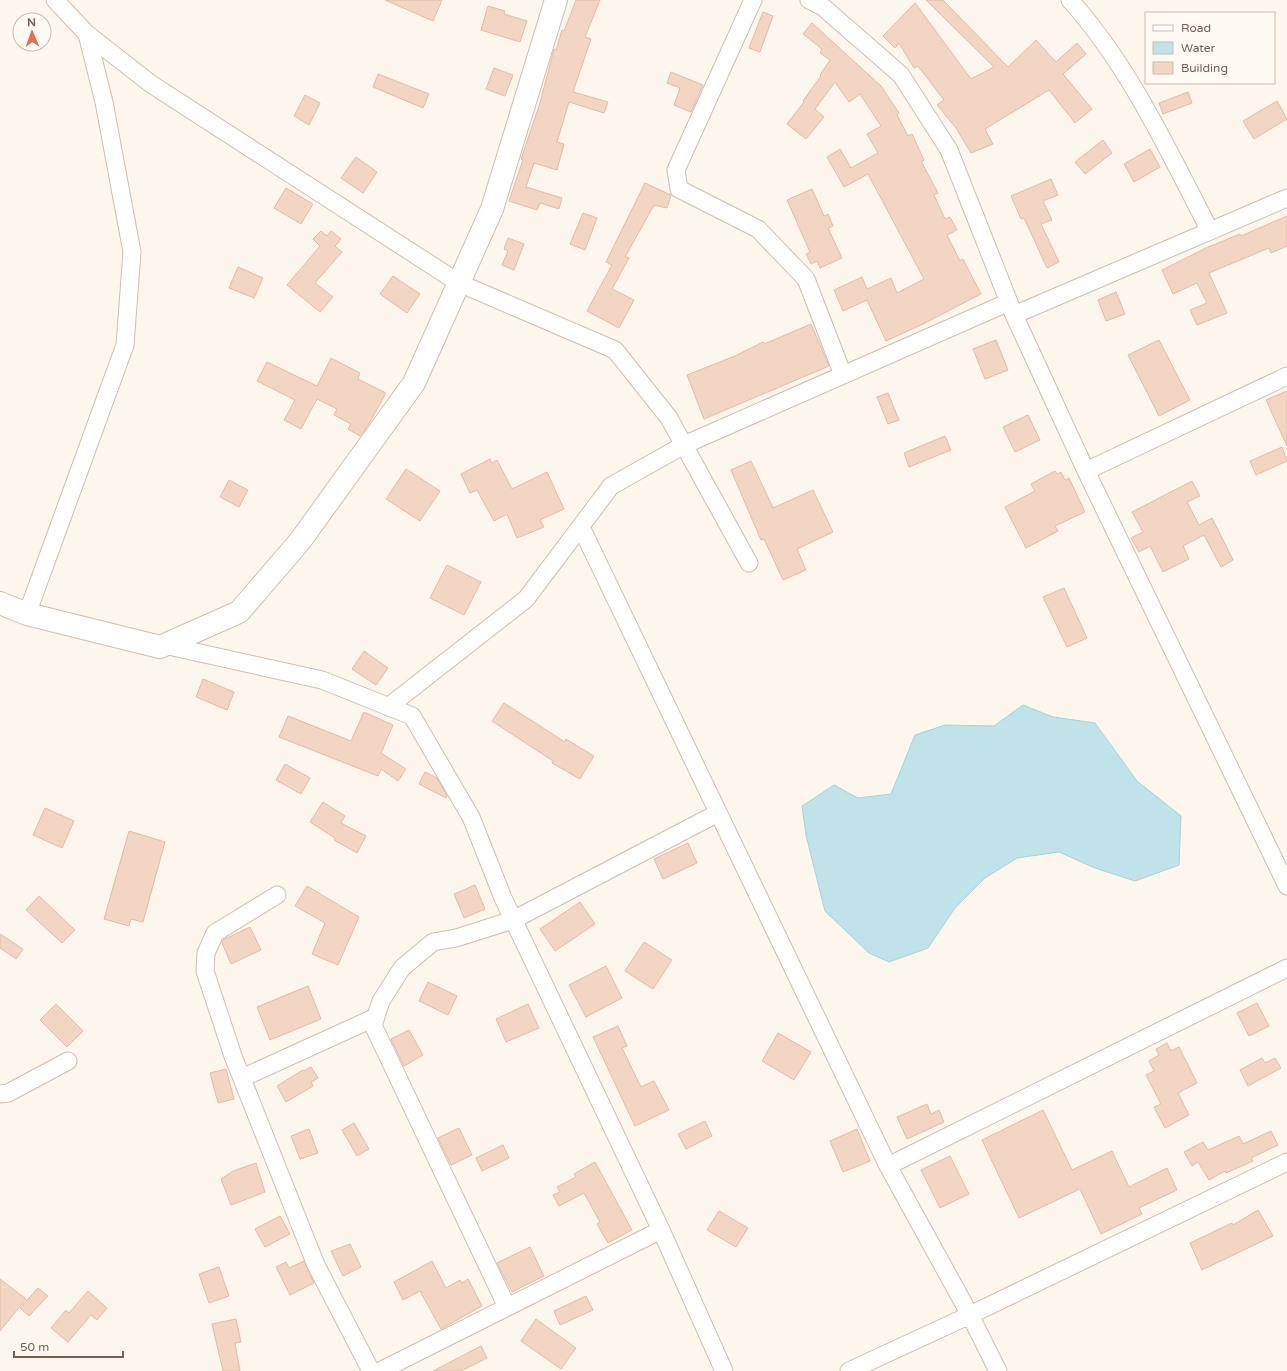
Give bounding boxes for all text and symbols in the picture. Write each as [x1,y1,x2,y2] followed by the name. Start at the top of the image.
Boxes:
[12,12,52,52] north arrow
[1145,12,1275,84] legend
[27,16,36,29] text: N
[1181,21,1211,35] text: Road
[1181,41,1216,55] text: Water
[1181,61,1228,75] text: Building
[14,1333,123,1359] scale bar
[20,1340,49,1354] text: 50 m

